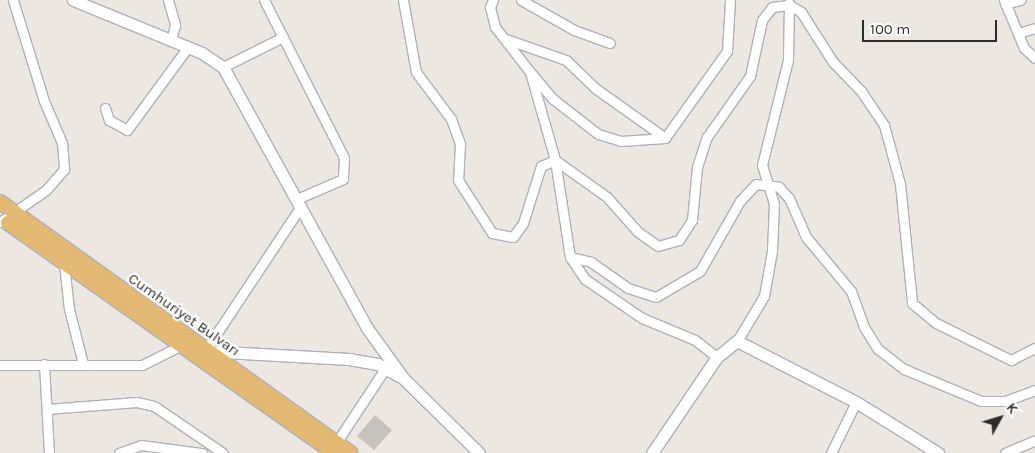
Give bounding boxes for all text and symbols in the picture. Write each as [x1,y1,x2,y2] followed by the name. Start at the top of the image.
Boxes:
[865,10,1000,42] scale bar
[870,20,910,38] text: 100 m
[125,270,243,360] street label: Cumhuriyet Bulvarı
[975,393,1025,443] north arrow
[1003,399,1022,417] text: K

